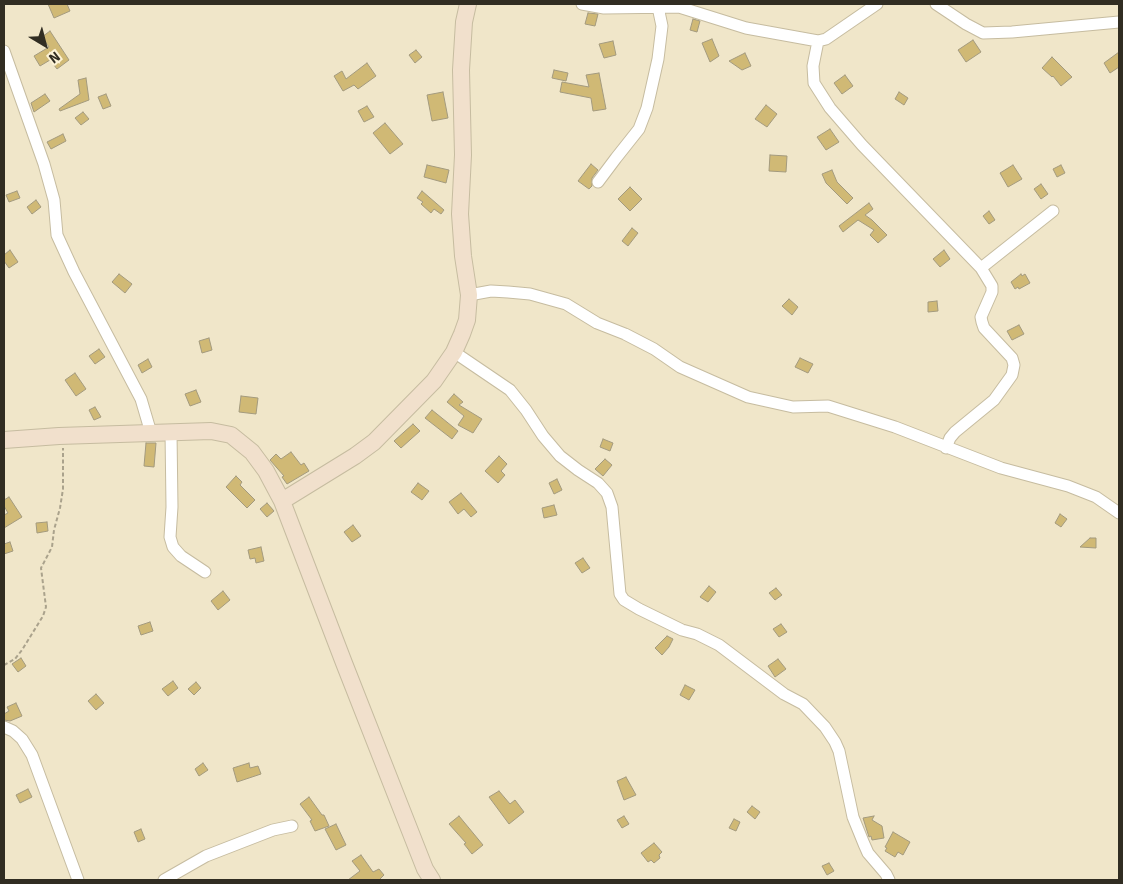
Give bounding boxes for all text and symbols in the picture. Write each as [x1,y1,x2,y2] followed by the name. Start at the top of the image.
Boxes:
[20,20,70,70] north arrow
[45,48,63,67] text: N

